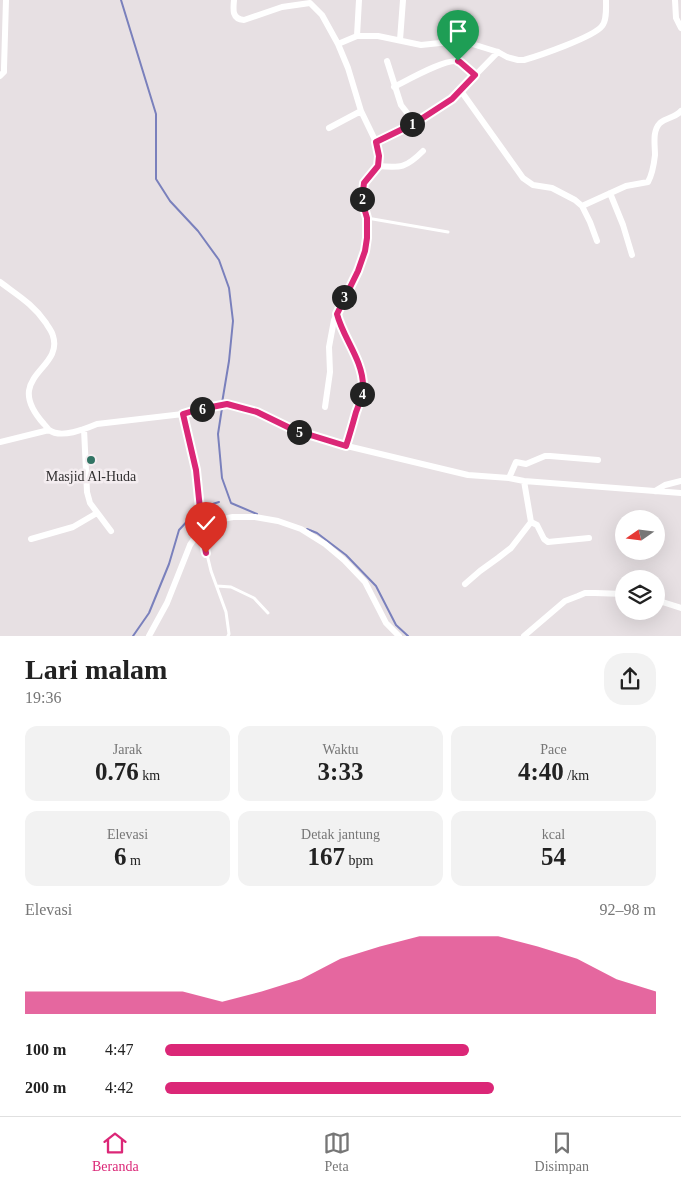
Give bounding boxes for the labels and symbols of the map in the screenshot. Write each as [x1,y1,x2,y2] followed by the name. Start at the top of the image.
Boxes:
[437,10,479,61] pin
[400,112,424,136] pin: 1
[350,186,374,212] pin: 2
[332,284,356,310] pin: 3
[350,382,374,406] pin: 4
[190,396,214,422] pin: 6
[286,420,312,444] pin: 5
[85,454,97,466] marker: Masjid Al-Huda
[46,469,137,484] place label: Masjid Al-Huda
[185,502,227,553] pin
[615,510,665,560] north arrow

